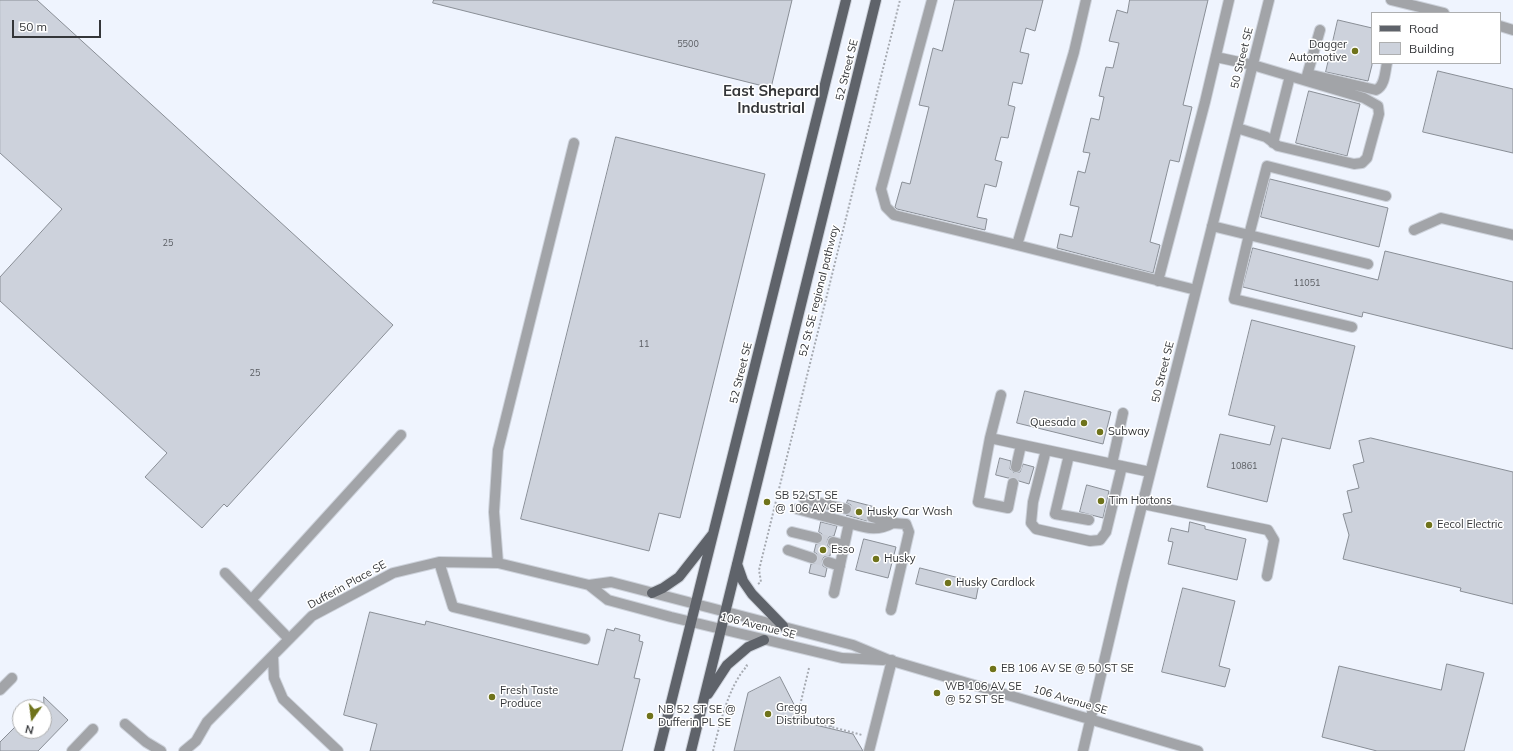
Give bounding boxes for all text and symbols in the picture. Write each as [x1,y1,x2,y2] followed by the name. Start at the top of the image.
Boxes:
[14,12,103,38] scale bar
[1371,12,1501,64] legend
[19,19,47,34] text: 50 m
[1409,21,1438,36] text: Road
[1228,26,1256,90] street label: 50 Street SE
[833,38,861,102] street label: 52 Street SE
[1288,38,1347,64] place label: Dagger Automotive
[677,39,699,49] house number: 5500
[1409,41,1454,56] text: Building
[1350,46,1360,56] marker: Dagger Automotive
[723,82,819,117] district label: East Shepard Industrial
[796,224,842,358] street label: 52 St SE regional pathway
[163,238,173,248] house number: 25
[1294,278,1320,288] house number: 11051
[639,339,649,349] house number: 11
[1149,340,1177,404] street label: 50 Street SE
[727,341,755,405] street label: 52 Street SE
[250,368,260,378] house number: 25
[1030,416,1076,430] place label: Quesada
[1079,418,1089,428] marker: Quesada
[1108,425,1150,439] place label: Subway
[1095,427,1105,437] marker: Subway
[1231,461,1257,471] house number: 10861
[775,489,843,515] place label: SB 52 ST SE @ 106 AV SE
[1109,494,1172,508] place label: Tim Hortons
[1096,496,1106,506] marker: Tim Hortons
[762,497,772,507] marker: SB 52 ST SE @ 106 AV SE
[867,505,952,519] place label: Husky Car Wash
[854,507,864,517] marker: Husky Car Wash
[1437,518,1503,532] place label: Eecol Electric
[1424,520,1434,530] marker: Eecol Electric
[831,543,855,557] place label: Esso
[818,545,828,555] marker: Esso
[884,552,916,566] place label: Husky
[871,554,881,564] marker: Husky
[306,558,388,612] street label: Dufferin Place SE
[956,576,1035,590] place label: Husky Cardlock
[943,578,953,588] marker: Husky Cardlock
[719,610,797,642] street label: 106 Avenue SE
[1001,662,1134,676] place label: EB 106 AV SE @ 50 ST SE
[988,664,998,674] marker: EB 106 AV SE @ 50 ST SE
[945,680,1022,706] place label: WB 106 AV SE @ 52 ST SE
[1031,682,1109,718] street label: 106 Avenue SE
[500,684,558,710] place label: Fresh Taste Produce
[932,688,942,698] marker: WB 106 AV SE @ 52 ST SE
[487,692,497,702] marker: Fresh Taste Produce
[12,699,52,739] north arrow
[776,701,835,727] place label: Gregg Distributors
[658,703,736,729] place label: NB 52 ST SE @ Dufferin PL SE
[763,709,773,719] marker: Gregg Distributors
[645,711,655,721] marker: NB 52 ST SE @ Dufferin PL SE
[24,722,35,737] text: N

